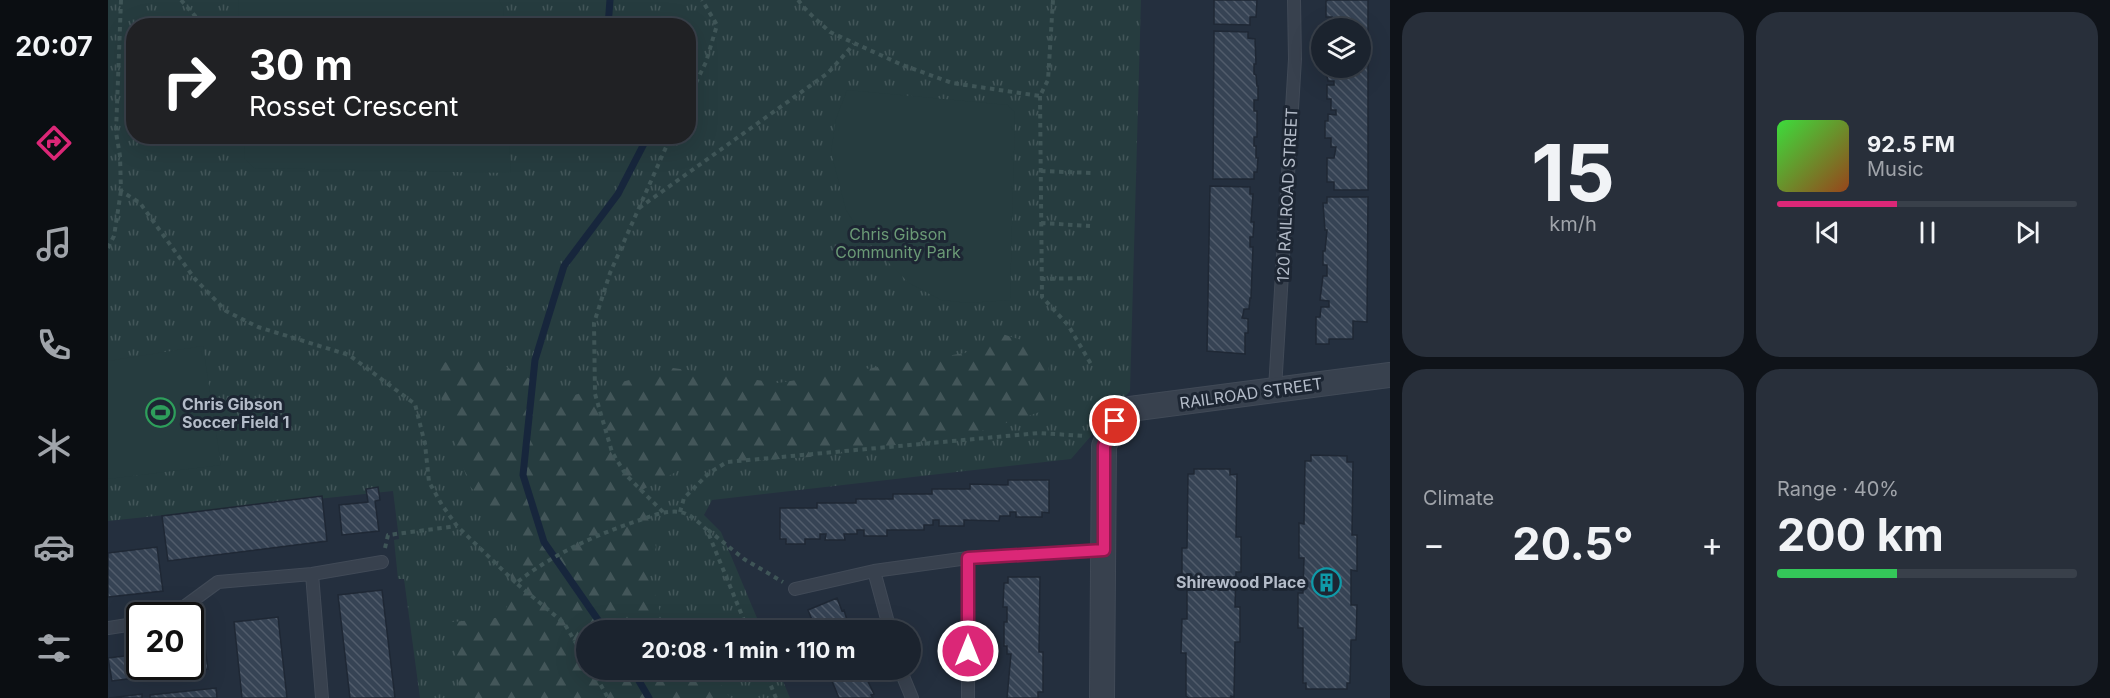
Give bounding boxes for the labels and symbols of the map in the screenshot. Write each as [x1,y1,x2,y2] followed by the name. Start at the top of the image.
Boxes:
[1272,107,1302,283] street label: 120 RAILROAD STREET
[835,224,961,262] park label: Chris Gibson Community Park
[1178,373,1324,413] street label: RAILROAD STREET
[182,394,289,432] place label: Chris Gibson Soccer Field 1
[1089,395,1140,446] pin
[145,397,177,429] sports icon: Chris Gibson Soccer Field 1
[1311,566,1343,598] building icon: Shirewood Place
[1176,572,1306,592] place label: Shirewood Place
[126,602,204,680] speed limit sign: 20
[936,619,1000,683] position arrow

